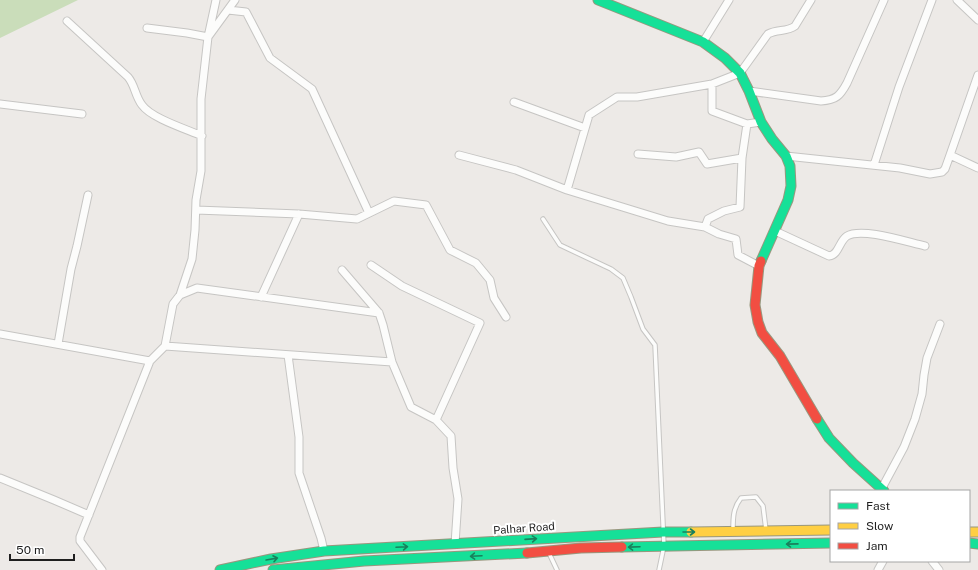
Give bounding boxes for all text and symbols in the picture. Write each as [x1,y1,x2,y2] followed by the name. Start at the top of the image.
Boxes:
[830,490,970,562] legend
[866,499,891,513] text: Fast
[866,519,894,533] text: Slow
[493,520,555,536] street label: Palhar Road
[682,528,695,536] one-way arrow
[10,536,74,562] scale bar
[524,536,537,543] one-way arrow
[866,539,888,553] text: Jam
[786,540,799,548] one-way arrow
[16,543,44,557] text: 50 m
[628,543,641,551] one-way arrow
[395,544,408,551] one-way arrow
[470,552,483,559] one-way arrow
[265,555,278,563] one-way arrow

